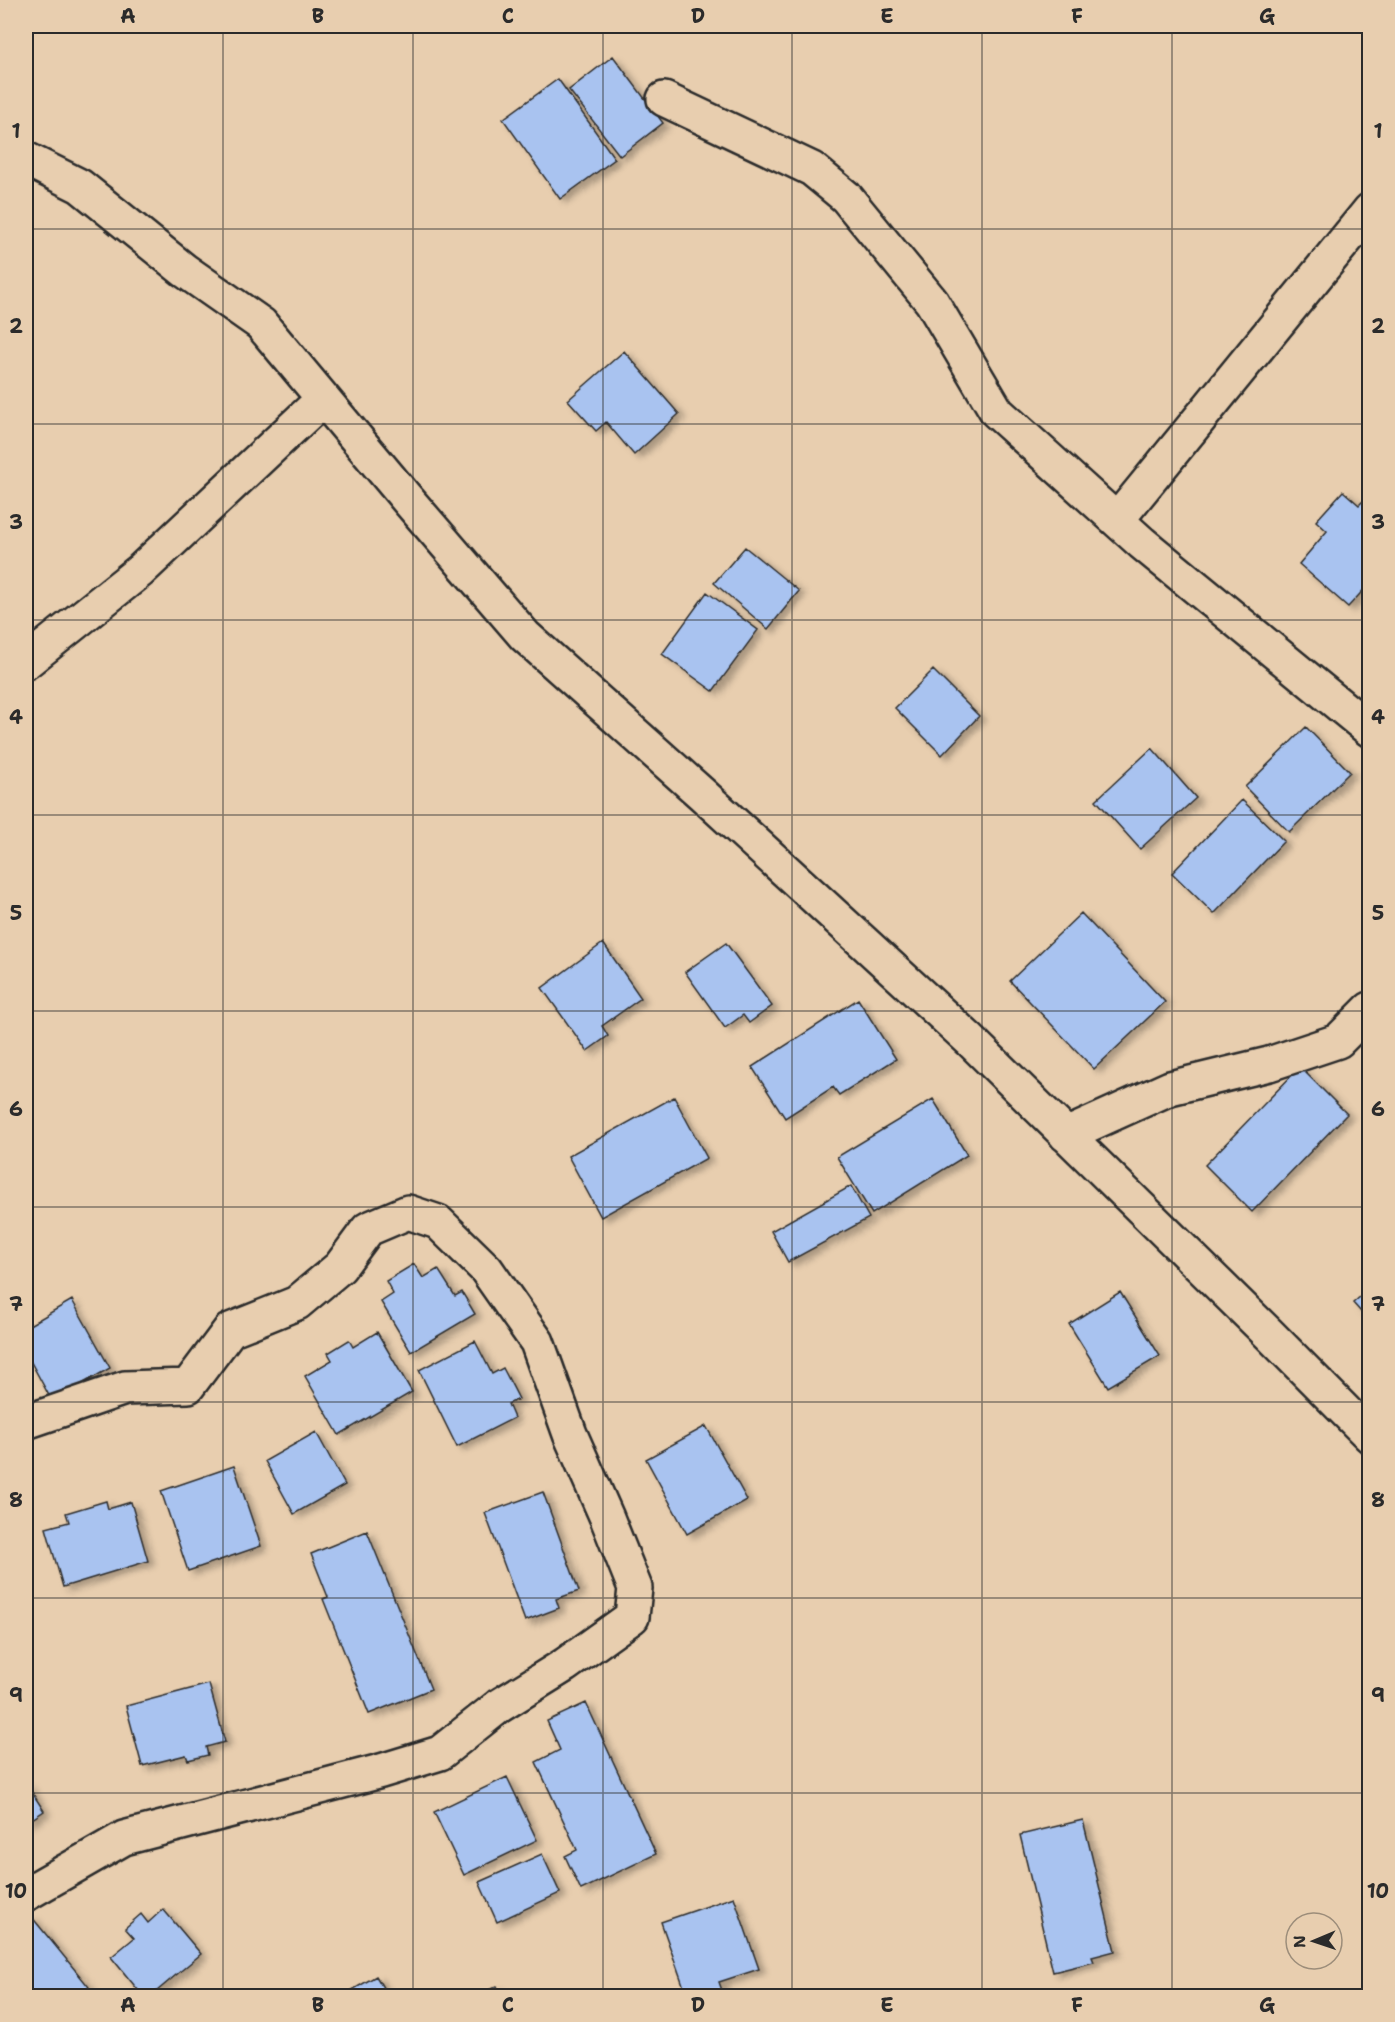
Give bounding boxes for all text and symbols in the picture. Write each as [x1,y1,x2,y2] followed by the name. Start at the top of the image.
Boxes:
[120,3,136,29] text: A
[312,3,324,29] text: B
[502,3,514,29] text: C
[691,3,705,29] text: D
[880,3,894,29] text: E
[1071,3,1083,29] text: F
[1259,3,1275,29] text: G
[11,118,21,144] text: 1
[1373,118,1383,144] text: 1
[9,313,23,339] text: 2
[1371,313,1385,339] text: 2
[9,509,23,535] text: 3
[1371,509,1385,535] text: 3
[9,704,23,730] text: 4
[1371,704,1385,730] text: 4
[10,900,22,926] text: 5
[1372,900,1384,926] text: 5
[9,1096,23,1122] text: 6
[1371,1096,1385,1122] text: 6
[9,1291,23,1317] text: 7
[1371,1291,1385,1317] text: 7
[9,1487,23,1513] text: 8
[1371,1487,1385,1513] text: 8
[9,1682,23,1708] text: 9
[1371,1682,1385,1708] text: 9
[5,1878,27,1904] text: 10
[1367,1878,1389,1904] text: 10
[1284,1911,1344,1971] north arrow
[1289,1935,1310,1948] text: N
[120,1992,136,2018] text: A
[312,1992,324,2018] text: B
[502,1992,514,2018] text: C
[691,1992,705,2018] text: D
[880,1992,894,2018] text: E
[1071,1992,1083,2018] text: F
[1259,1992,1275,2018] text: G

